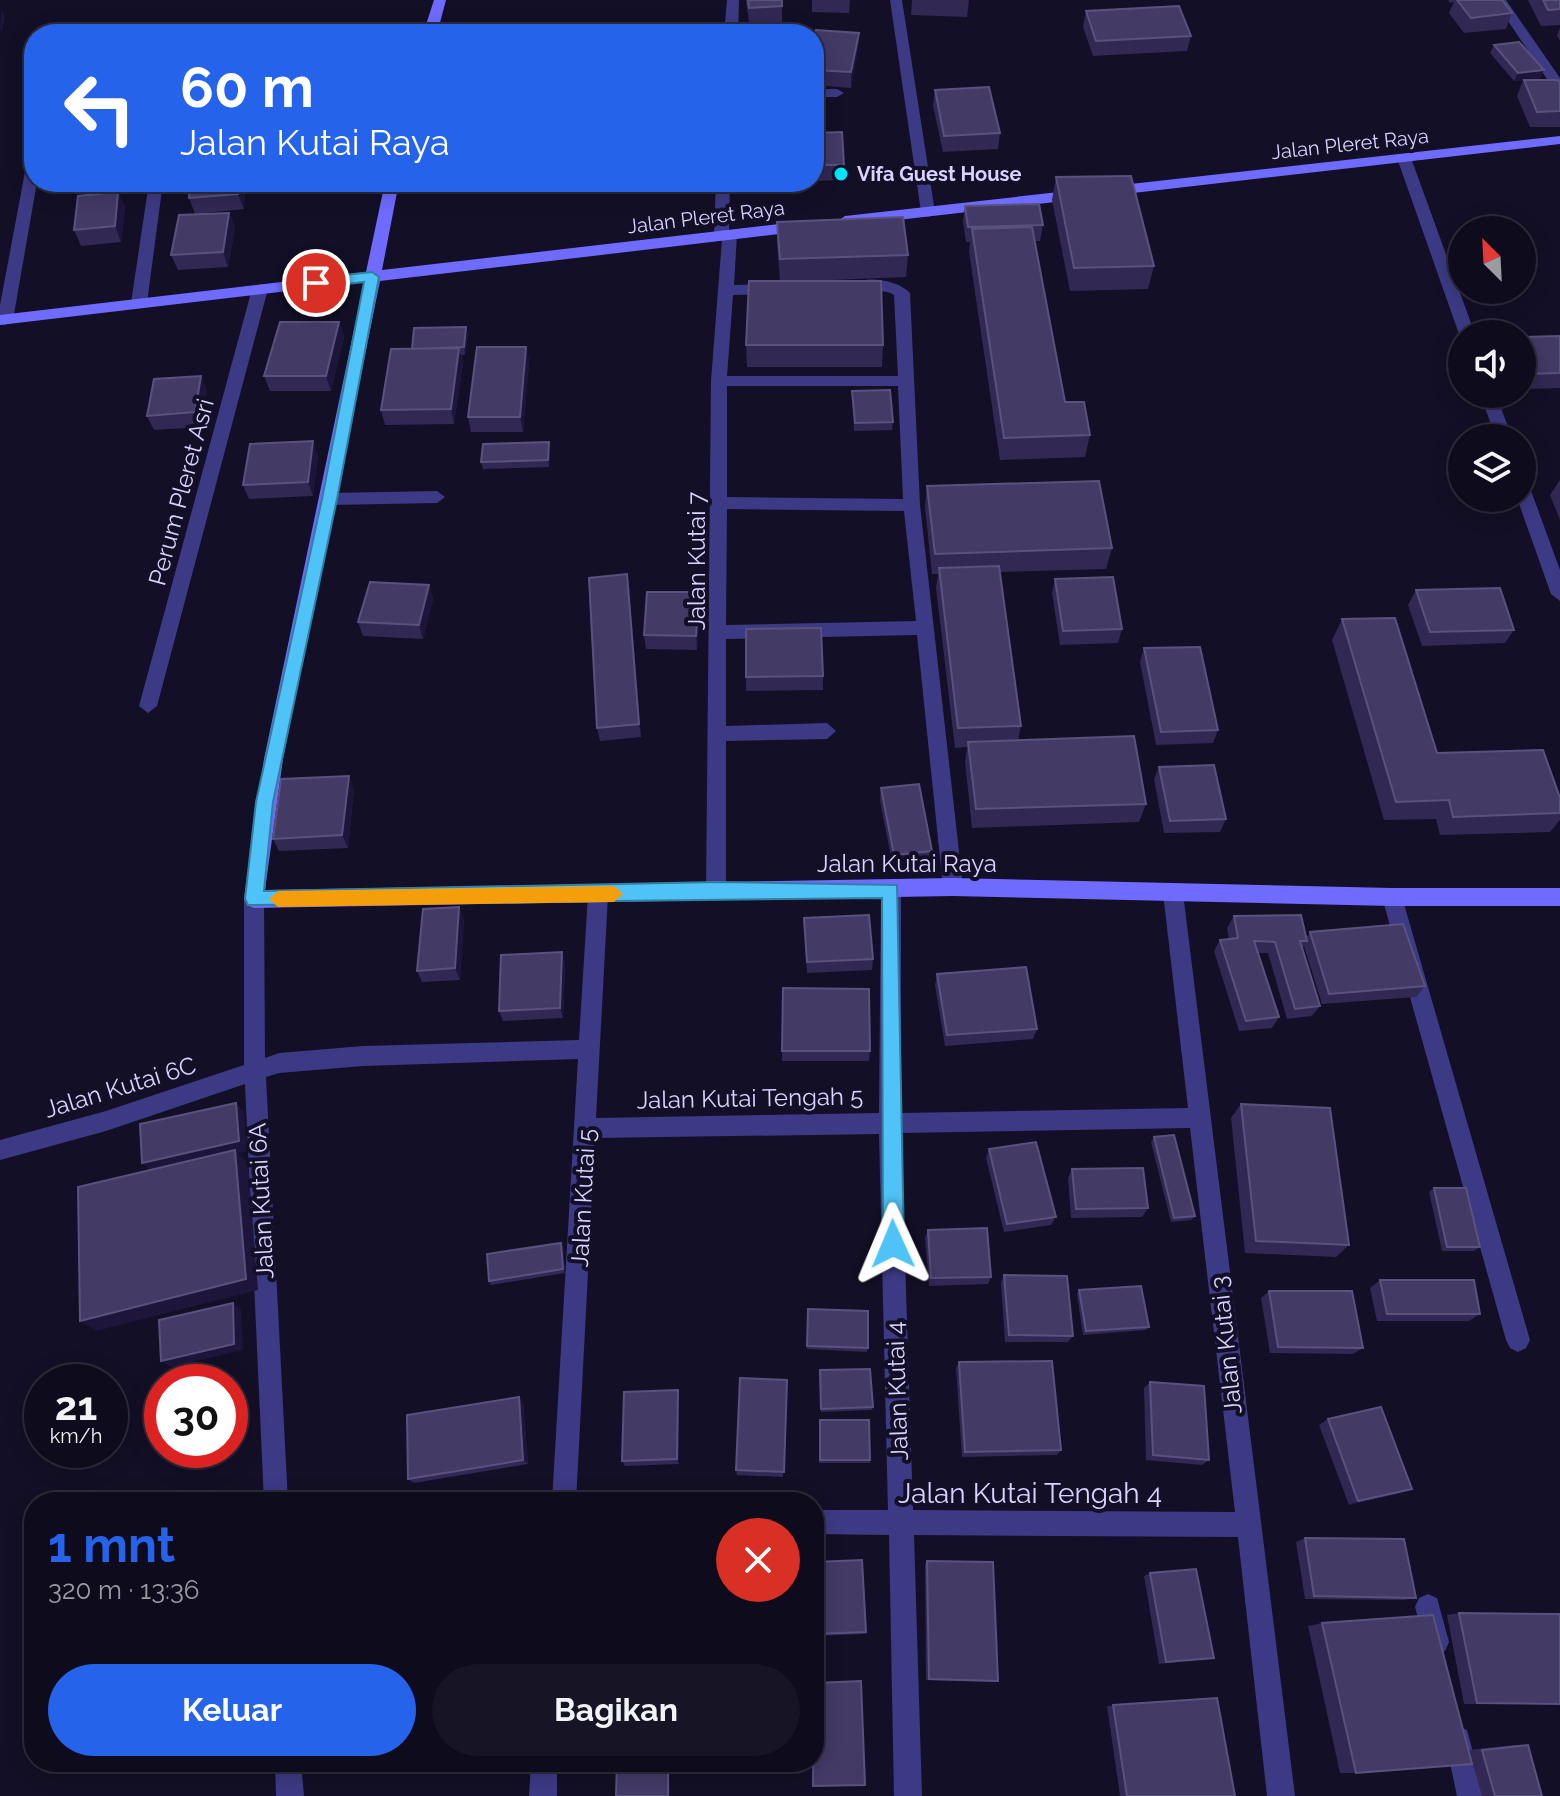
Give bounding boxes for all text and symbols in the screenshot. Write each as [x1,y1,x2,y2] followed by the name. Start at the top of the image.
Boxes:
[180,54,314,120] text: 60 m
[48,56,152,160] icon: left
[180,121,450,163] text: Jalan Kutai Raya
[1270,124,1430,164] street label: Jalan Pleret Raya
[857,162,1021,186] place label: Vifa Guest House
[832,165,850,183] marker: Vifa Guest House
[626,195,786,239] street label: Jalan Pleret Raya
[1448,216,1536,304] north arrow
[1448,216,1536,512] map controls
[282,249,350,317] pin
[294,261,338,305] icon: arrive
[1448,320,1536,408] button: sound
[142,396,220,588] street label: Perum Pleret Asri
[1448,424,1536,512] button: layers
[682,491,711,630] street label: Jalan Kutai 7
[817,849,997,878] street label: Jalan Kutai Raya
[41,1050,199,1124] street label: Jalan Kutai 6C
[637,1082,863,1114] street label: Jalan Kutai Tengah 5
[242,1122,280,1280] street label: Jalan Kutai 6A
[565,1128,601,1268] street label: Jalan Kutai 5
[851,1202,935,1286] position arrow
[1204,1275,1248,1415] street label: Jalan Kutai 3
[880,1321,914,1461] street label: Jalan Kutai 4
[144,1364,248,1468] speed limit sign: 30
[55,1382,97,1429] text: 21
[50,1424,102,1448] text: km/h
[898,1477,1162,1510] street label: Jalan Kutai Tengah 4
[48,1517,175,1573] text: 1 mnt
[716,1518,800,1602] button: close
[48,1575,200,1605] text: 320 m · 13:36
[48,1664,416,1756] button: Keluar
[432,1664,800,1756] button: Bagikan

